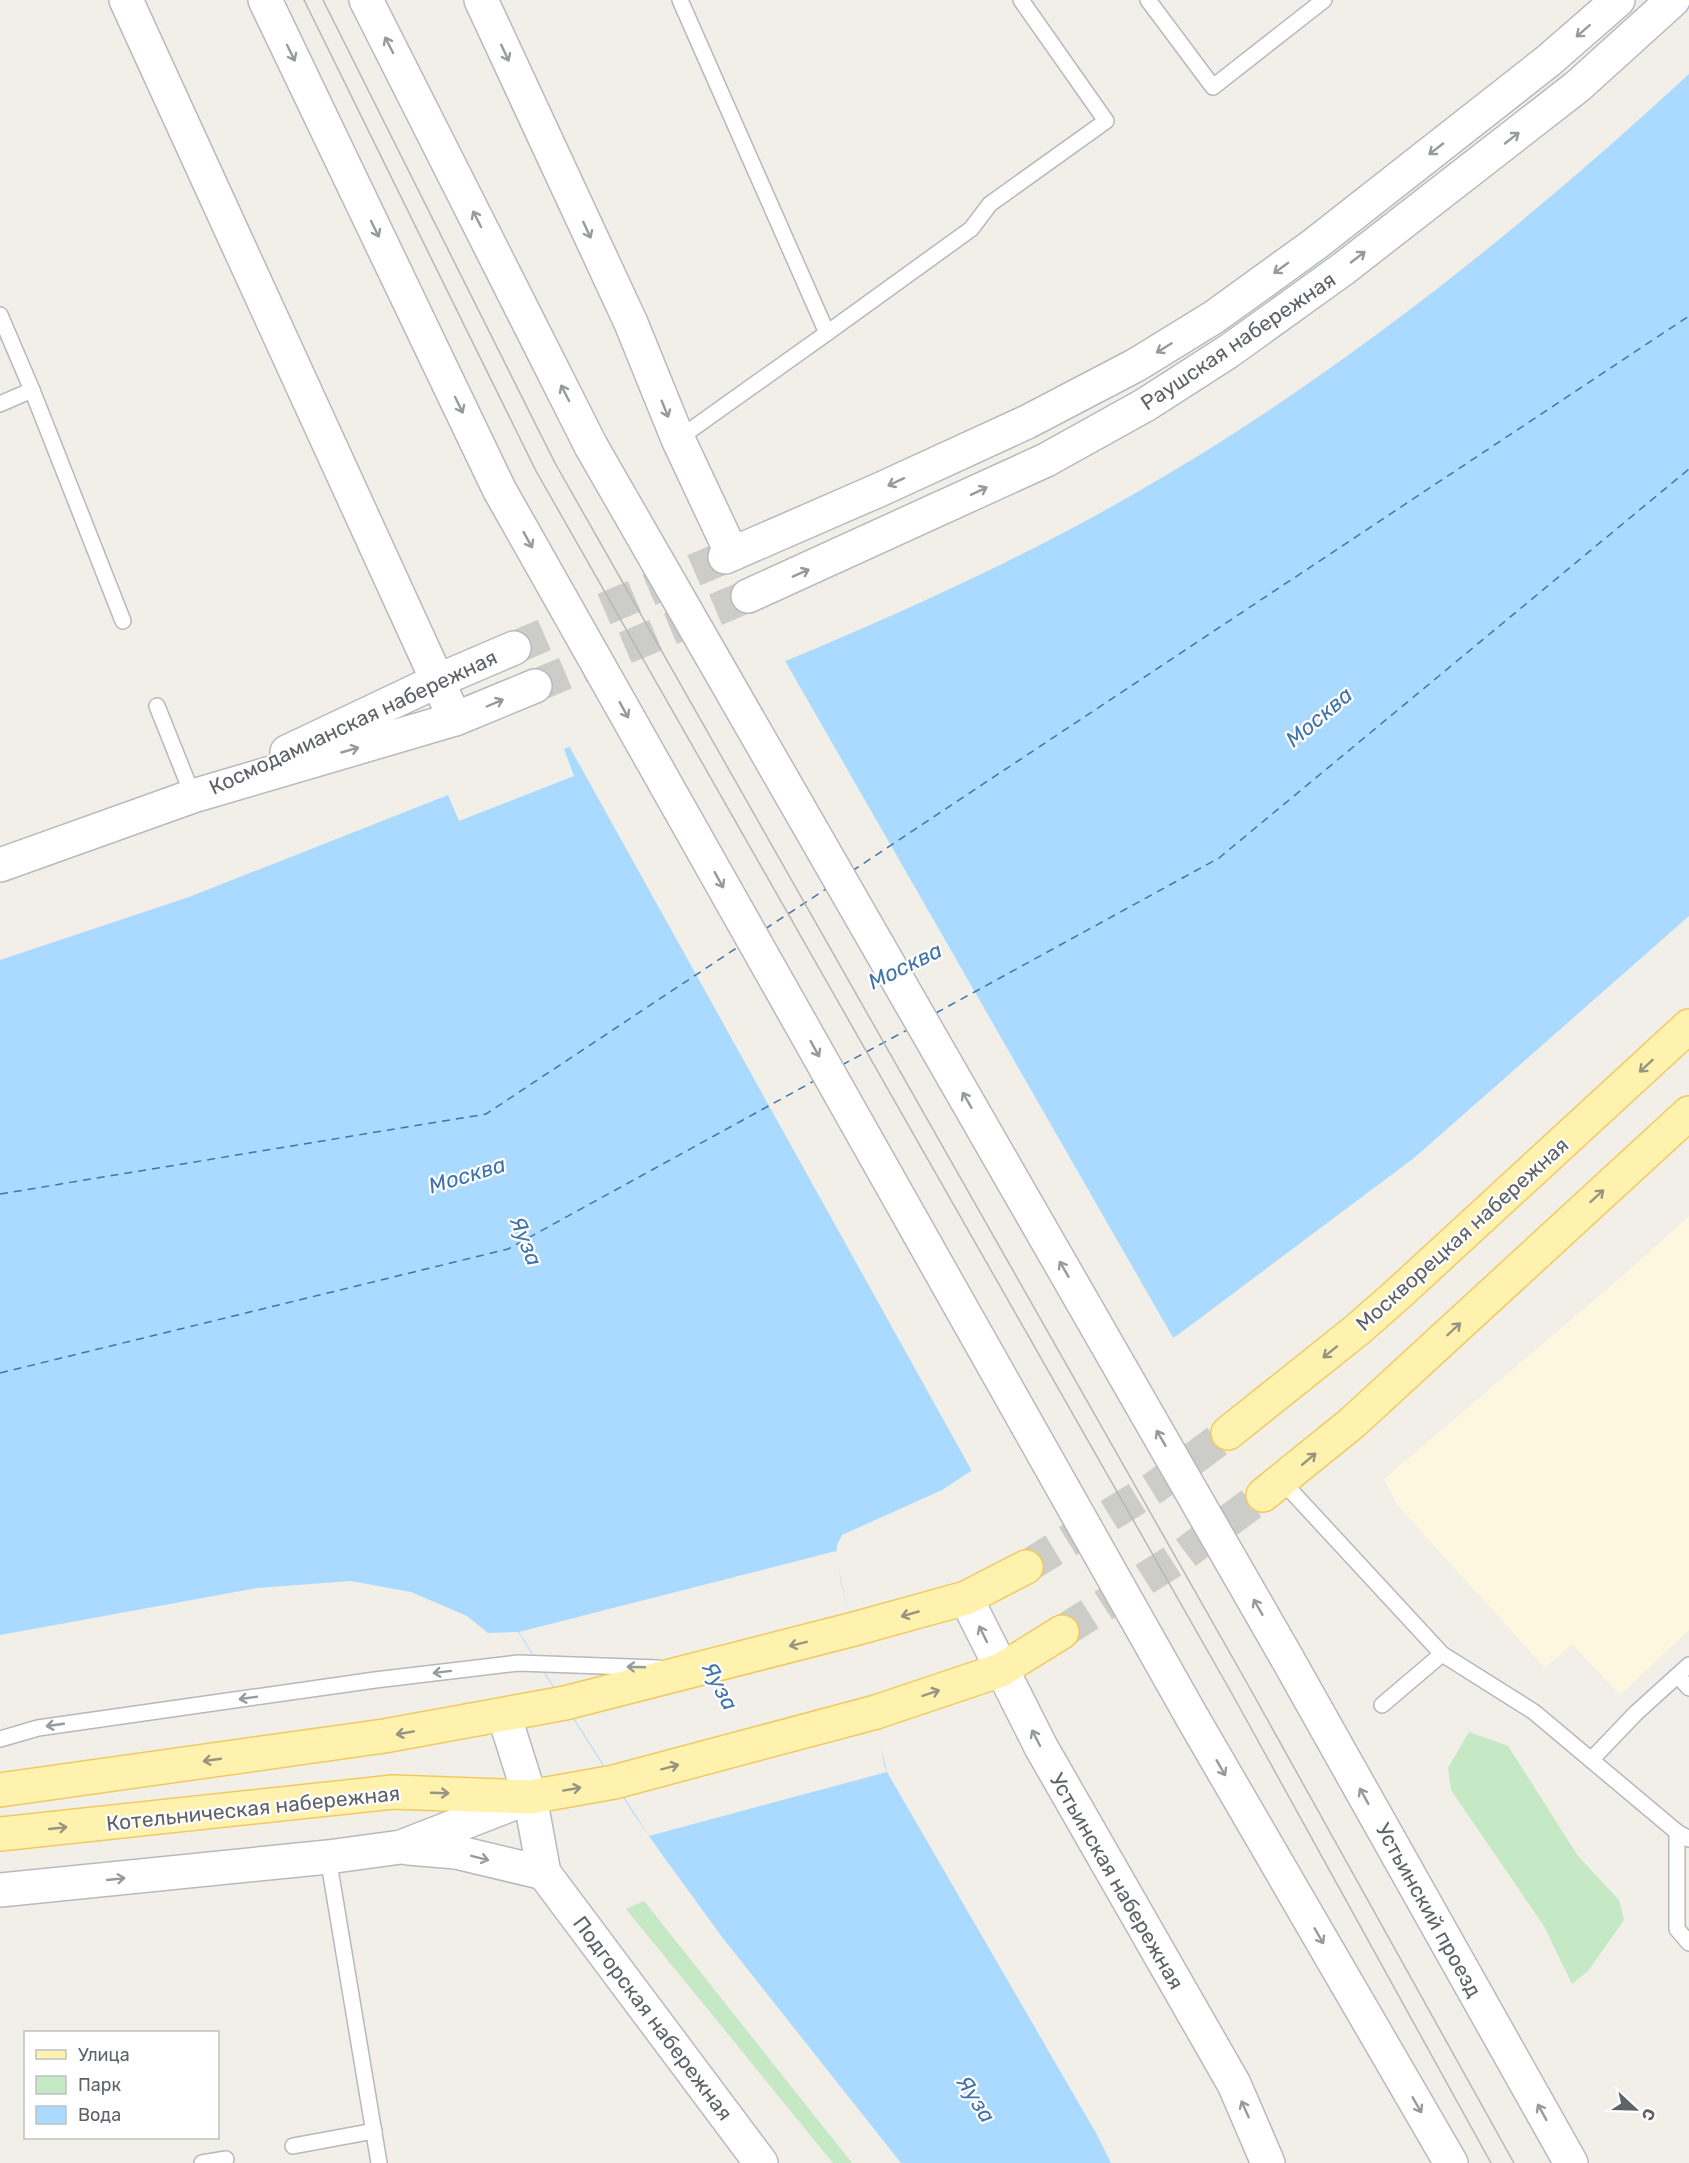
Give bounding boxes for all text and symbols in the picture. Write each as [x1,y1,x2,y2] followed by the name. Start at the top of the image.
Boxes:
[1576,24,1591,38] one-way arrow
[383,37,394,55] one-way arrow
[285,43,297,61] one-way arrow
[500,44,512,62] one-way arrow
[1504,131,1520,144] one-way arrow
[1428,143,1444,156] one-way arrow
[471,211,482,229] one-way arrow
[369,219,381,237] one-way arrow
[582,220,594,238] one-way arrow
[1350,251,1366,264] one-way arrow
[1274,262,1290,275] one-way arrow
[1136,267,1340,415] street label: Раушская набережная
[1156,342,1173,354] one-way arrow
[559,385,570,403] one-way arrow
[453,395,465,413] one-way arrow
[660,399,671,417] one-way arrow
[888,477,906,489] one-way arrow
[969,485,987,497] one-way arrow
[522,531,534,548] one-way arrow
[792,566,810,578] one-way arrow
[205,644,501,800] street label: Космодамианская набережная
[1280,681,1358,753] water label: Москва
[486,697,504,708] one-way arrow
[618,701,630,718] one-way arrow
[340,744,359,755] one-way arrow
[714,870,725,888] one-way arrow
[864,936,947,995] water label: Москва
[810,1040,821,1058] one-way arrow
[1639,1059,1654,1073] one-way arrow
[960,1092,972,1109] one-way arrow
[1351,1132,1573,1336] street label: Москворецкая набережная
[425,1150,509,1199] water label: Москва
[1590,1189,1605,1203] one-way arrow
[504,1212,548,1270] water label: Яуза
[1057,1261,1069,1278] one-way arrow
[1447,1322,1462,1336] one-way arrow
[1323,1345,1339,1358] one-way arrow
[1154,1430,1166,1447] one-way arrow
[1301,1452,1317,1465] one-way arrow
[1251,1599,1263,1616] one-way arrow
[901,1609,920,1620] one-way arrow
[977,1625,989,1643] one-way arrow
[788,1638,807,1650] one-way arrow
[696,1657,744,1715] water label: Яуза
[626,1661,646,1673] one-way arrow
[432,1667,452,1678] one-way arrow
[921,1687,940,1698] one-way arrow
[239,1692,259,1703] one-way arrow
[46,1720,66,1731] one-way arrow
[396,1727,415,1738] one-way arrow
[1030,1730,1042,1747] one-way arrow
[203,1755,223,1766] one-way arrow
[1215,1759,1227,1776] one-way arrow
[660,1760,679,1772] one-way arrow
[1045,1768,1189,1994] street label: Устьинская набережная
[105,1780,401,1836] street label: Котельническая набережная
[562,1784,581,1795] one-way arrow
[1358,1787,1369,1805] one-way arrow
[430,1788,450,1799] one-way arrow
[1371,1819,1487,2001] street label: Устьинский проезд
[48,1822,68,1833] one-way arrow
[470,1852,489,1864] one-way arrow
[105,1873,125,1884] one-way arrow
[568,1911,738,2125] street label: Подгорская набережная
[1313,1927,1325,1944] one-way arrow
[24,2031,219,2139] legend
[78,2044,130,2066] text: Улица
[951,2070,1001,2128] water label: Яуза
[78,2074,122,2096] text: Парк
[1605,2079,1665,2139] north arrow
[1411,2096,1423,2113] one-way arrow
[1238,2101,1250,2119] one-way arrow
[78,2104,121,2126] text: Вода
[1536,2104,1548,2121] one-way arrow
[1638,2106,1659,2123] text: С

